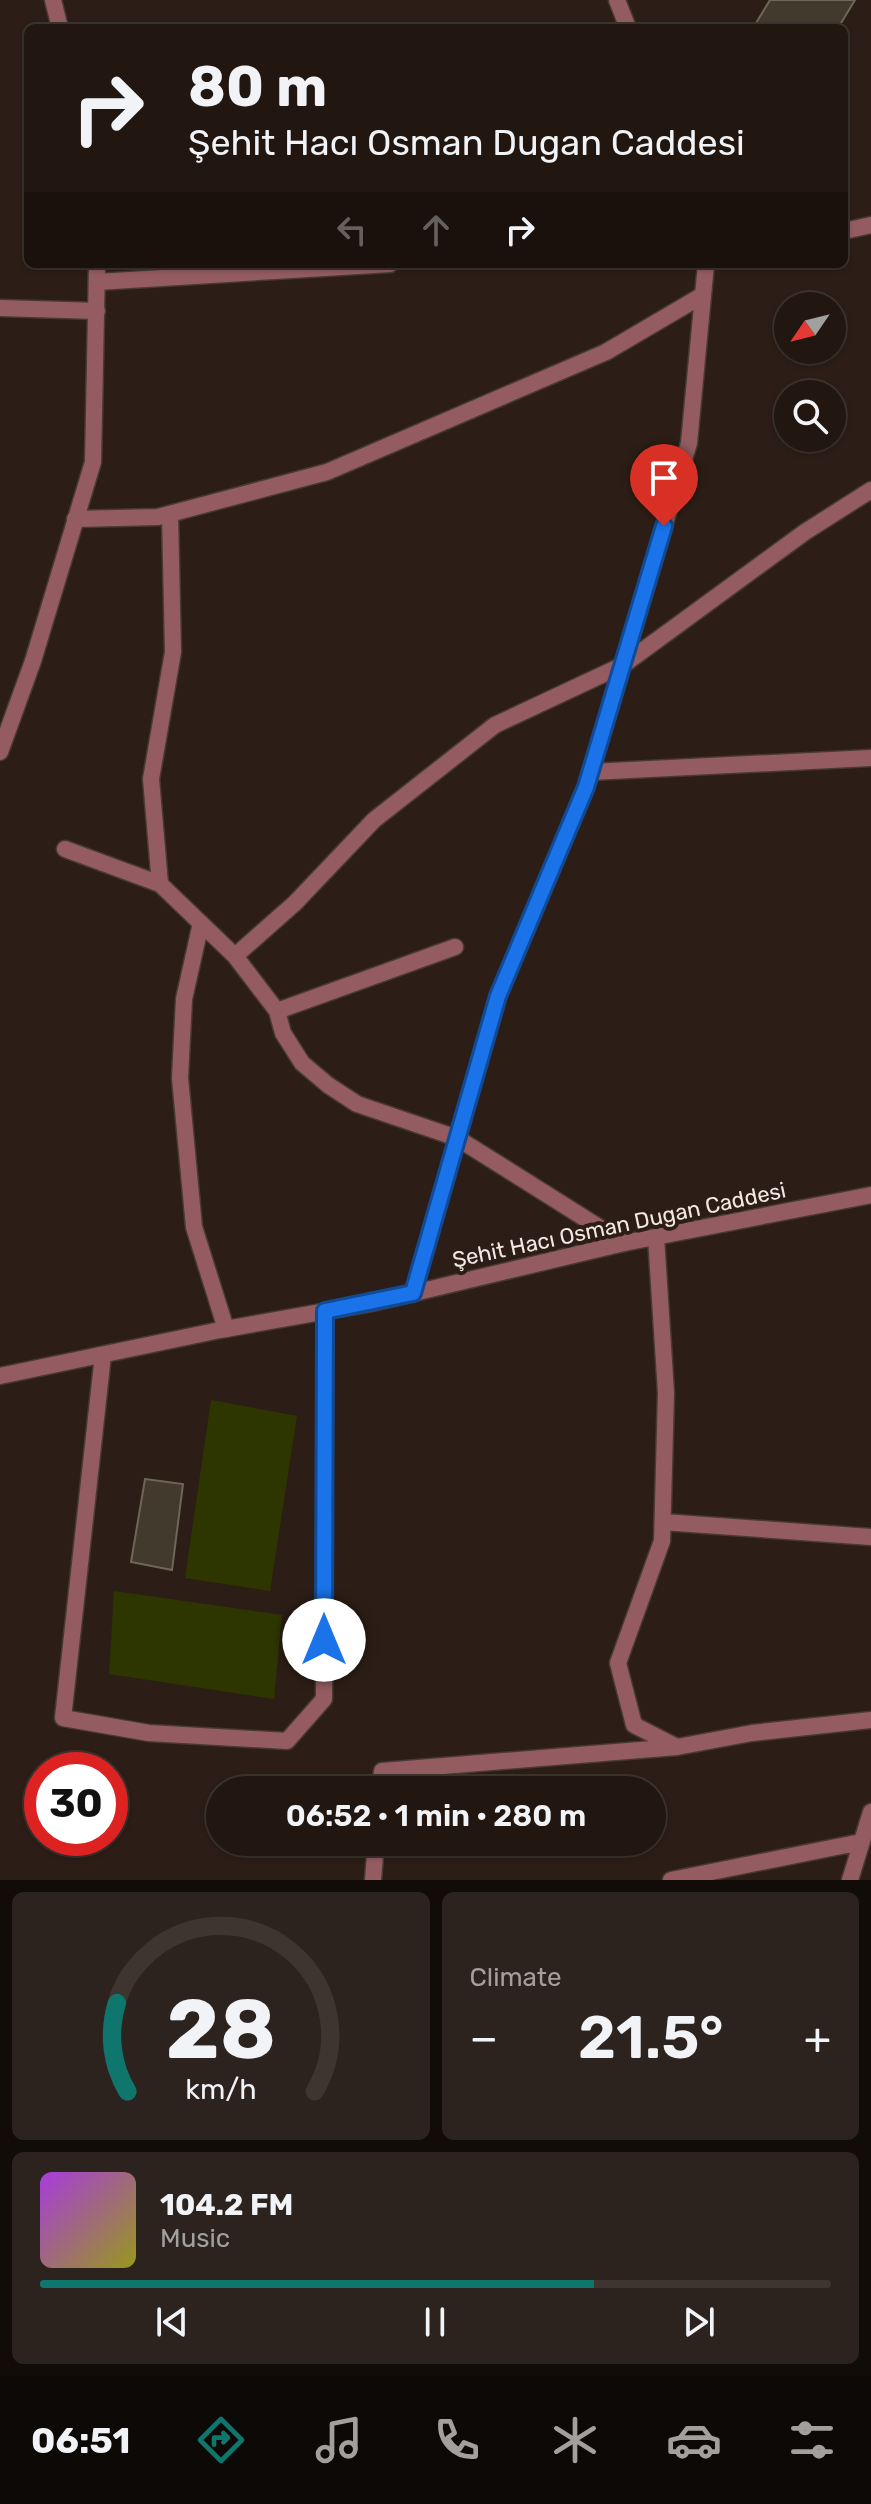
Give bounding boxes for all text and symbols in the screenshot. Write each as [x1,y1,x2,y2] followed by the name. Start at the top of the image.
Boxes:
[188,54,327,120] text: 80 m
[56,56,160,160] icon: right
[188,121,745,164] text: Şehit Hacı Osman Dugan Caddesi
[330,208,374,252] icon: left
[414,208,458,252] icon: ahead
[498,208,542,252] icon: right
[774,292,846,364] north arrow
[774,292,846,452] map controls
[774,380,846,452] button: search
[630,444,698,526] pin
[642,456,686,500] icon: arrive
[450,1176,788,1274] street label: Şehit Hacı Osman Dugan Caddesi
[282,1598,366,1682] position arrow
[24,1752,128,1856] speed limit sign: 30
[286,1798,586,1834] text: 06:52 · 1 min · 280 m
[470,1962,562,1993] text: Climate
[166,1980,276,2079] text: 28
[578,2002,724,2073] text: 21.5°
[470,2012,498,2064] text: −
[804,2012,831,2064] text: +
[185,2072,256,2106] text: km/h
[160,2187,293,2223] text: 104.2 FM
[160,2223,230,2254] text: Music
[150,2300,194,2344] icon: previous
[413,2300,457,2344] icon: pause
[677,2300,721,2344] icon: next
[193,2412,249,2468] icon: directions
[311,2412,367,2468] icon: music
[429,2412,485,2468] icon: phone
[547,2412,603,2468] icon: climate
[666,2412,722,2468] icon: car
[784,2412,840,2468] icon: filters
[31,2419,130,2462] text: 06:51

